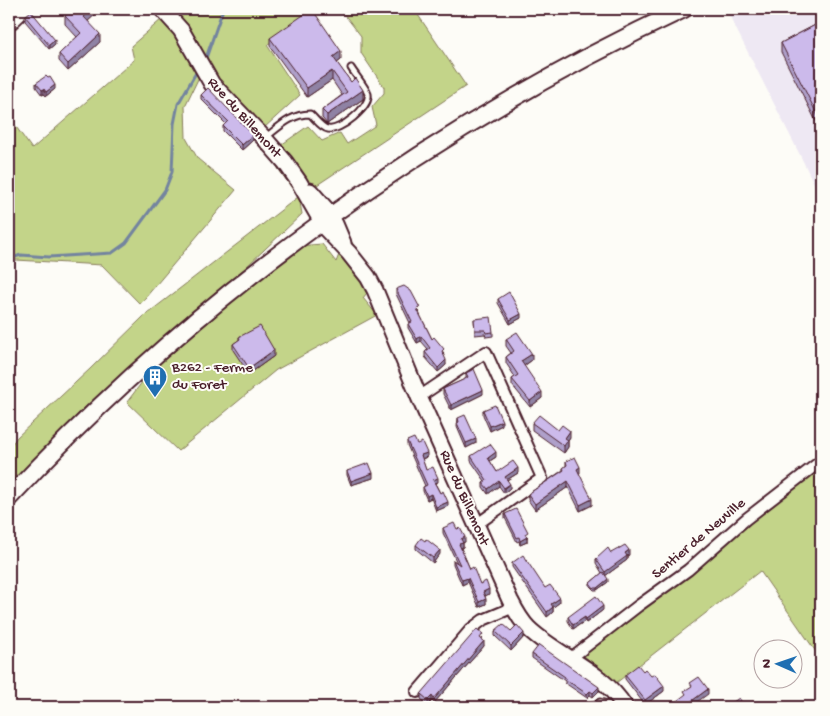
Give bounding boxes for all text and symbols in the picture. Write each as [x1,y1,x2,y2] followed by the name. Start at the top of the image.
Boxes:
[203,74,286,164] street label: Rue du Billemont
[171,359,253,394] place label: B262 - Ferme du Foret
[142,364,168,398] building icon: B262 - Ferme du Foret
[435,448,494,550] street label: Rue du Billemont
[649,494,750,583] street label: Sentier de Neuville
[752,638,802,688] north arrow
[759,659,776,668] text: N

